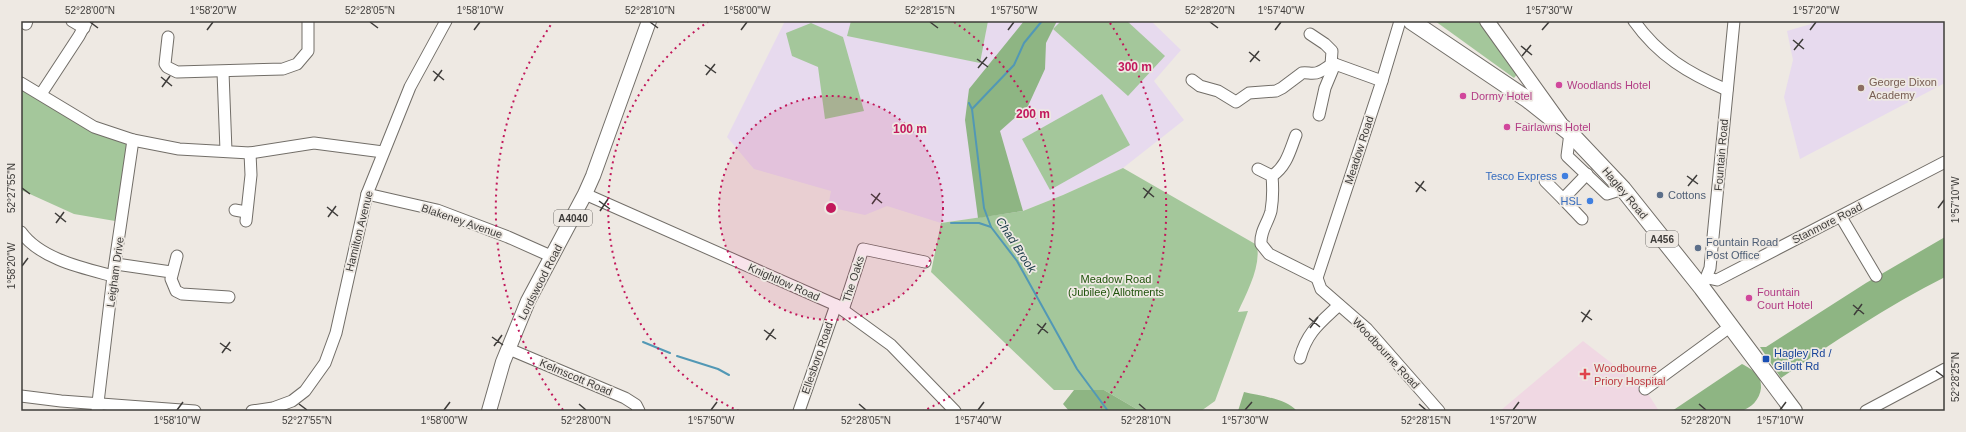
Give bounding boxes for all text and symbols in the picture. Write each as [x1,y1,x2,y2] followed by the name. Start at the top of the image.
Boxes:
[65,5,115,16] text: 52°28'00"N
[190,5,237,16] text: 1°58'20"W
[345,5,395,16] text: 52°28'05"N
[457,5,504,16] text: 1°58'10"W
[625,5,675,16] text: 52°28'10"N
[724,5,771,16] text: 1°58'00"W
[905,5,955,16] text: 52°28'15"N
[991,5,1038,16] text: 1°57'50"W
[1185,5,1235,16] text: 52°28'20"N
[1258,5,1305,16] text: 1°57'40"W
[1526,5,1573,16] text: 1°57'30"W
[1793,5,1840,16] text: 1°57'20"W
[1118,60,1152,74] text: 300 m
[1869,76,1937,101] place label: George Dixon Academy
[1567,79,1651,91] place label: Woodlands Hotel
[1554,80,1564,90] marker: Woodlands Hotel
[1856,83,1866,93] marker: George Dixon Academy
[1471,90,1532,102] place label: Dormy Hotel
[1458,91,1468,101] marker: Dormy Hotel
[1016,107,1050,121] text: 200 m
[1342,114,1376,186] street label: Meadow Road
[1712,119,1730,191] street label: Fountain Road
[1515,121,1591,133] place label: Fairlawns Hotel
[893,122,927,136] text: 100 m
[1502,122,1512,132] marker: Fairlawns Hotel
[6,163,17,213] text: 52°27'55"N
[1600,165,1650,221] street label: Hagley Road
[1485,170,1557,182] place label: Tesco Express
[1560,171,1570,181] marker: Tesco Express
[1950,176,1961,223] text: 1°57'10"W
[343,189,375,273] street label: Hamilton Avenue
[1668,189,1706,201] place label: Cottons
[1655,190,1665,200] marker: Cottons
[1561,195,1582,207] place label: HSL
[1585,196,1595,206] marker: HSL
[1790,200,1864,246] street label: Stanmore Road
[824,201,838,215] centre of rings
[420,202,504,240] street label: Blakeney Avenue
[554,210,592,226] road number: A4040
[993,215,1040,276] water label: Chad Brook
[1646,231,1678,247] road number: A456
[104,236,126,308] street label: Leigham Drive
[1706,236,1778,261] place label: Fountain Road Post Office
[6,242,17,289] text: 1°58'20"W
[516,242,564,322] street label: Lordswood Road
[1693,243,1703,253] marker: Fountain Road Post Office
[840,254,866,304] street label: The Oaks
[746,261,822,303] street label: Knightlow Road
[1068,273,1164,298] park label: Meadow Road (Jubilee) Allotments
[1757,286,1813,311] place label: Fountain Court Hotel
[1744,293,1754,303] marker: Fountain Court Hotel
[1350,315,1422,391] street label: Woodbourne Road
[799,320,835,396] street label: Ellesboro Road
[1774,347,1832,372] place label: Hagley Rd / Gillott Rd
[1950,352,1961,402] text: 52°28'25"N
[1761,354,1771,364] marker: Hagley Rd / Gillott Rd
[538,356,614,398] street label: Kelmscott Road
[1594,362,1666,387] place label: Woodbourne Priory Hospital
[1579,368,1591,380] marker: Woodbourne Priory Hospital
[154,415,201,426] text: 1°58'10"W
[282,415,332,426] text: 52°27'55"N
[421,415,468,426] text: 1°58'00"W
[561,415,611,426] text: 52°28'00"N
[688,415,735,426] text: 1°57'50"W
[841,415,891,426] text: 52°28'05"N
[955,415,1002,426] text: 1°57'40"W
[1121,415,1171,426] text: 52°28'10"N
[1222,415,1269,426] text: 1°57'30"W
[1401,415,1451,426] text: 52°28'15"N
[1490,415,1537,426] text: 1°57'20"W
[1681,415,1731,426] text: 52°28'20"N
[1757,415,1804,426] text: 1°57'10"W

